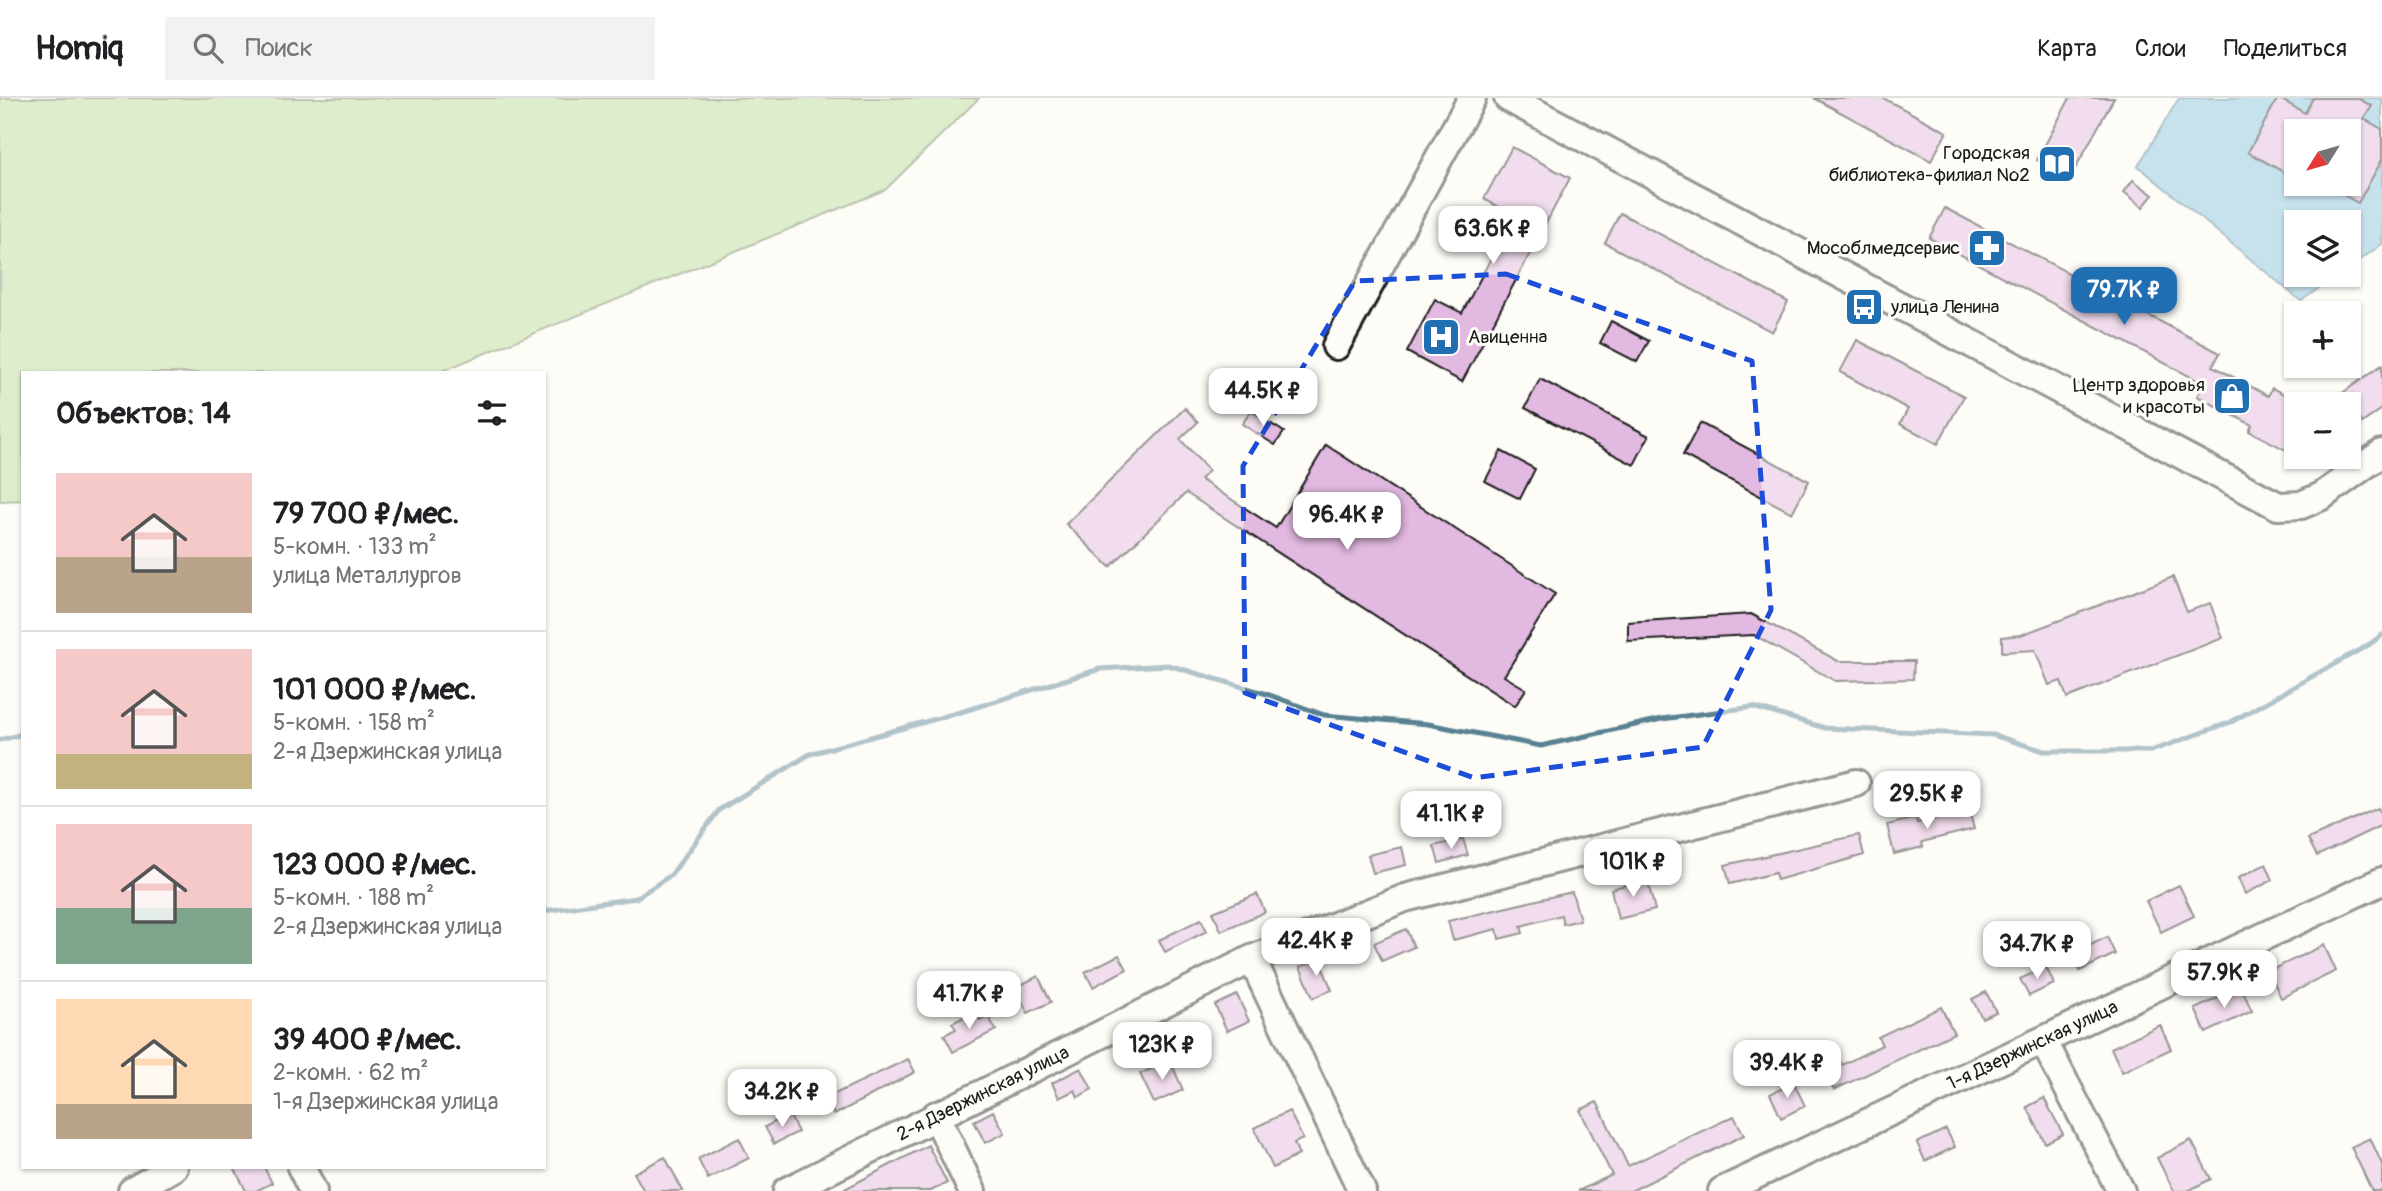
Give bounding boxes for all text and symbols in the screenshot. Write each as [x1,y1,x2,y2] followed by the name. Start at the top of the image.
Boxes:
[165,17,655,80] search box
[35,28,123,69] text: Homiq
[189,29,227,67] icon: search
[245,32,313,64] text: Поиск
[2037,34,2097,63] text: Карта
[2135,34,2186,63] text: Слои
[2224,34,2347,63] text: Поделиться
[2284,119,2361,196] north arrow
[2284,119,2361,469] map controls
[1829,141,2030,187] place label: Городская библиотека-филиал №2
[2036,143,2078,185] library icon: Городская библиотека-филиал №2
[1428,206,1558,266] pin: 63.6K ₽
[2284,210,2361,287] button: layers
[1454,214,1532,243] text: 63.6K ₽
[1966,227,2008,269] pharmacy icon: Мособлмедсервис
[1807,236,1960,260] place label: Мособлмедсервис
[2059,268,2189,327] pin: 79.7K ₽
[2087,275,2161,304] text: 79.7K ₽
[1843,286,1885,328] bus stop icon: улица Ленина
[1890,295,2000,319] place label: улица Ленина
[2284,301,2361,378] button: +
[1420,316,1462,358] hospital icon: Авиценна
[1468,325,1547,349] place label: Авиценна
[1198,368,1328,428] pin: 44.5K ₽
[2073,373,2205,419] place label: Центр здоровья и красоты
[2211,375,2253,417] shop icon: Центр здоровья и красоты
[1225,376,1301,405] text: 44.5K ₽
[2284,392,2361,469] button: −
[473,394,511,432] icon: filters
[56,395,231,432] text: Объектов: 14
[1282,492,1412,552] pin: 96.4K ₽
[273,495,459,532] text: 79 700 ₽/мес.
[1309,500,1385,529] text: 96.4K ₽
[112,501,196,585] icon: home
[273,532,437,561] text: 5-комн. · 133 m²
[273,561,462,590] text: улица Металлургов
[273,671,477,708] text: 101 000 ₽/мес.
[112,677,196,761] icon: home
[273,708,435,737] text: 5-комн. · 158 m²
[273,737,502,766] text: 2-я Дзержинская улица
[1862,772,1992,831] pin: 29.5K ₽
[1890,779,1964,808] text: 29.5K ₽
[1386,792,1516,851] pin: 41.1K ₽
[1416,799,1486,828] text: 41.1K ₽
[1576,840,1690,899] pin: 101K ₽
[273,846,477,883] text: 123 000 ₽/мес.
[1600,847,1666,876] text: 101K ₽
[112,852,196,936] icon: home
[273,883,434,912] text: 5-комн. · 188 m²
[273,912,502,941] text: 2-я Дзержинская улица
[1251,918,1381,978] pin: 42.4K ₽
[1972,922,2102,981] pin: 34.7K ₽
[1277,926,1355,955] text: 42.4K ₽
[1999,929,2075,958] text: 34.7K ₽
[2159,950,2289,1010] pin: 57.9K ₽
[2187,958,2261,987] text: 57.9K ₽
[904,972,1034,1031] pin: 41.7K ₽
[933,979,1005,1008] text: 41.7K ₽
[1943,995,2122,1096] street label: 1-я Дзержинская улица
[273,1021,462,1058] text: 39 400 ₽/мес.
[1105,1023,1219,1082] pin: 123K ₽
[112,1027,196,1111] icon: home
[1129,1030,1195,1059] text: 123K ₽
[893,1040,1073,1146] street label: 2-я Дзержинская улица
[1722,1040,1852,1100] pin: 39.4K ₽
[1749,1048,1825,1077] text: 39.4K ₽
[273,1058,428,1087] text: 2-комн. · 62 m²
[717,1070,847,1129] pin: 34.2K ₽
[744,1077,820,1106] text: 34.2K ₽
[273,1087,498,1116] text: 1-я Дзержинская улица

